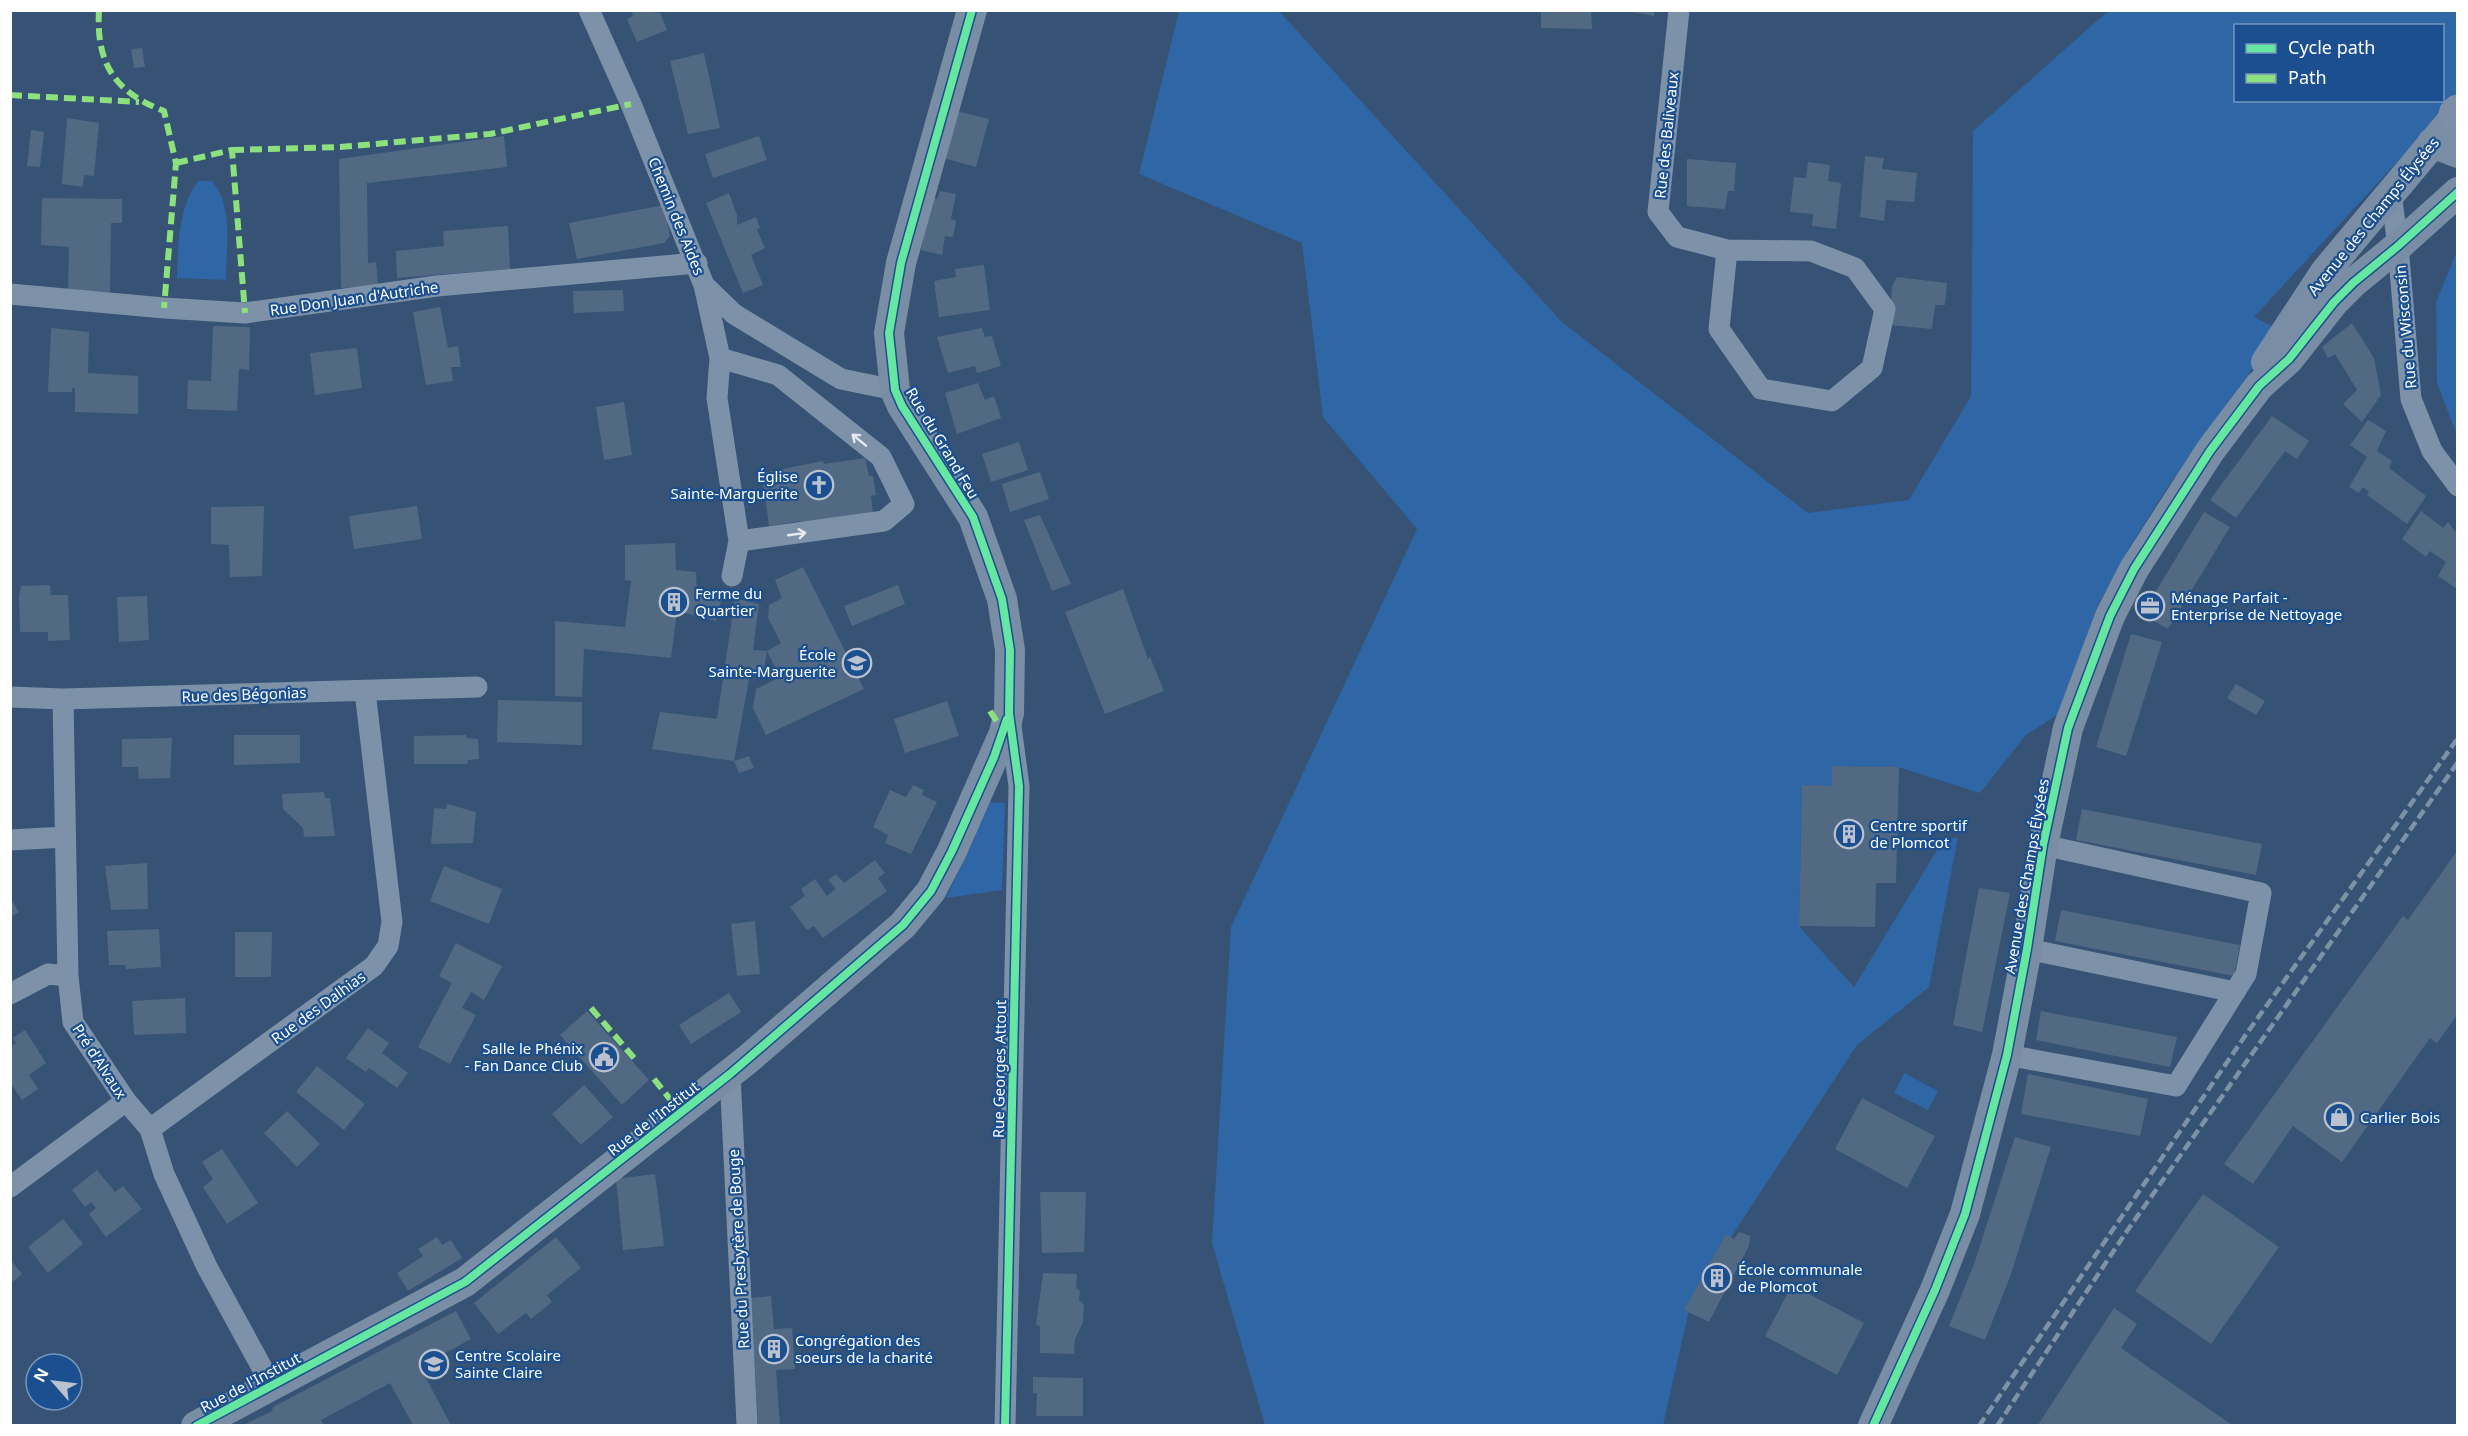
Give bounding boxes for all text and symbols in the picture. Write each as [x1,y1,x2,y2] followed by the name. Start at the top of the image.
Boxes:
[2234,24,2444,102] legend
[2288,35,2375,59] text: Cycle path
[2288,65,2327,89] text: Path
[1649,71,1683,199] street label: Rue des Baliveaux
[2303,133,2443,299] street label: Avenue des Champs Élysées
[644,154,710,278] street label: Chemin des Aides
[2390,264,2420,390] street label: Rue du Wisconsin
[268,276,440,320] street label: Rue Don Juan d'Autriche
[902,384,984,502] street label: Rue du Grand Feu
[851,433,867,446] one-way arrow
[671,466,798,503] place label: Église Sainte-Marguerite
[803,469,835,501] church icon: Église Sainte-Marguerite
[787,528,806,539] one-way arrow
[695,583,762,620] place label: Ferme du Quartier
[658,586,690,618] building icon: Ferme du Quartier
[2171,587,2342,624] place label: Ménage Parfait - Enterprise de Nettoyage
[2134,590,2166,622] office icon: Ménage Parfait - Enterprise de Nettoyage
[709,644,836,681] place label: École Sainte-Marguerite
[841,647,873,679] school or university icon: École Sainte-Marguerite
[181,682,307,706] street label: Rue des Bégonias
[1999,777,2053,975] street label: Avenue des Champs Élysées
[1870,815,1968,852] place label: Centre sportif de Plomcot
[1833,818,1865,850] building icon: Centre sportif de Plomcot
[267,966,369,1048] street label: Rue des Dalhias
[988,999,1010,1138] street label: Rue Georges Attout
[68,1020,132,1102] street label: Pré d'Alvaux
[465,1038,583,1075] place label: Salle le Phénix - Fan Dance Club
[588,1041,620,1073] public building icon: Salle le Phénix - Fan Dance Club
[603,1076,703,1160] street label: Rue de l'Institut
[2323,1101,2355,1133] shop icon: Carlier Bois
[2360,1107,2440,1127] place label: Carlier Bois
[723,1149,753,1349] street label: Rue du Presbytère de Bouge
[1738,1259,1862,1296] place label: École communale de Plomcot
[1701,1262,1733,1294] building icon: École communale de Plomcot
[795,1330,933,1367] place label: Congrégation des soeurs de la charité
[758,1333,790,1365] building icon: Congrégation des soeurs de la charité
[455,1345,561,1382] place label: Centre Scolaire Sainte Claire
[196,1347,304,1417] street label: Rue de l'Institut
[418,1348,450,1380] school or university icon: Centre Scolaire Sainte Claire
[24,1352,84,1412] north arrow
[28,1364,54,1386] text: N

